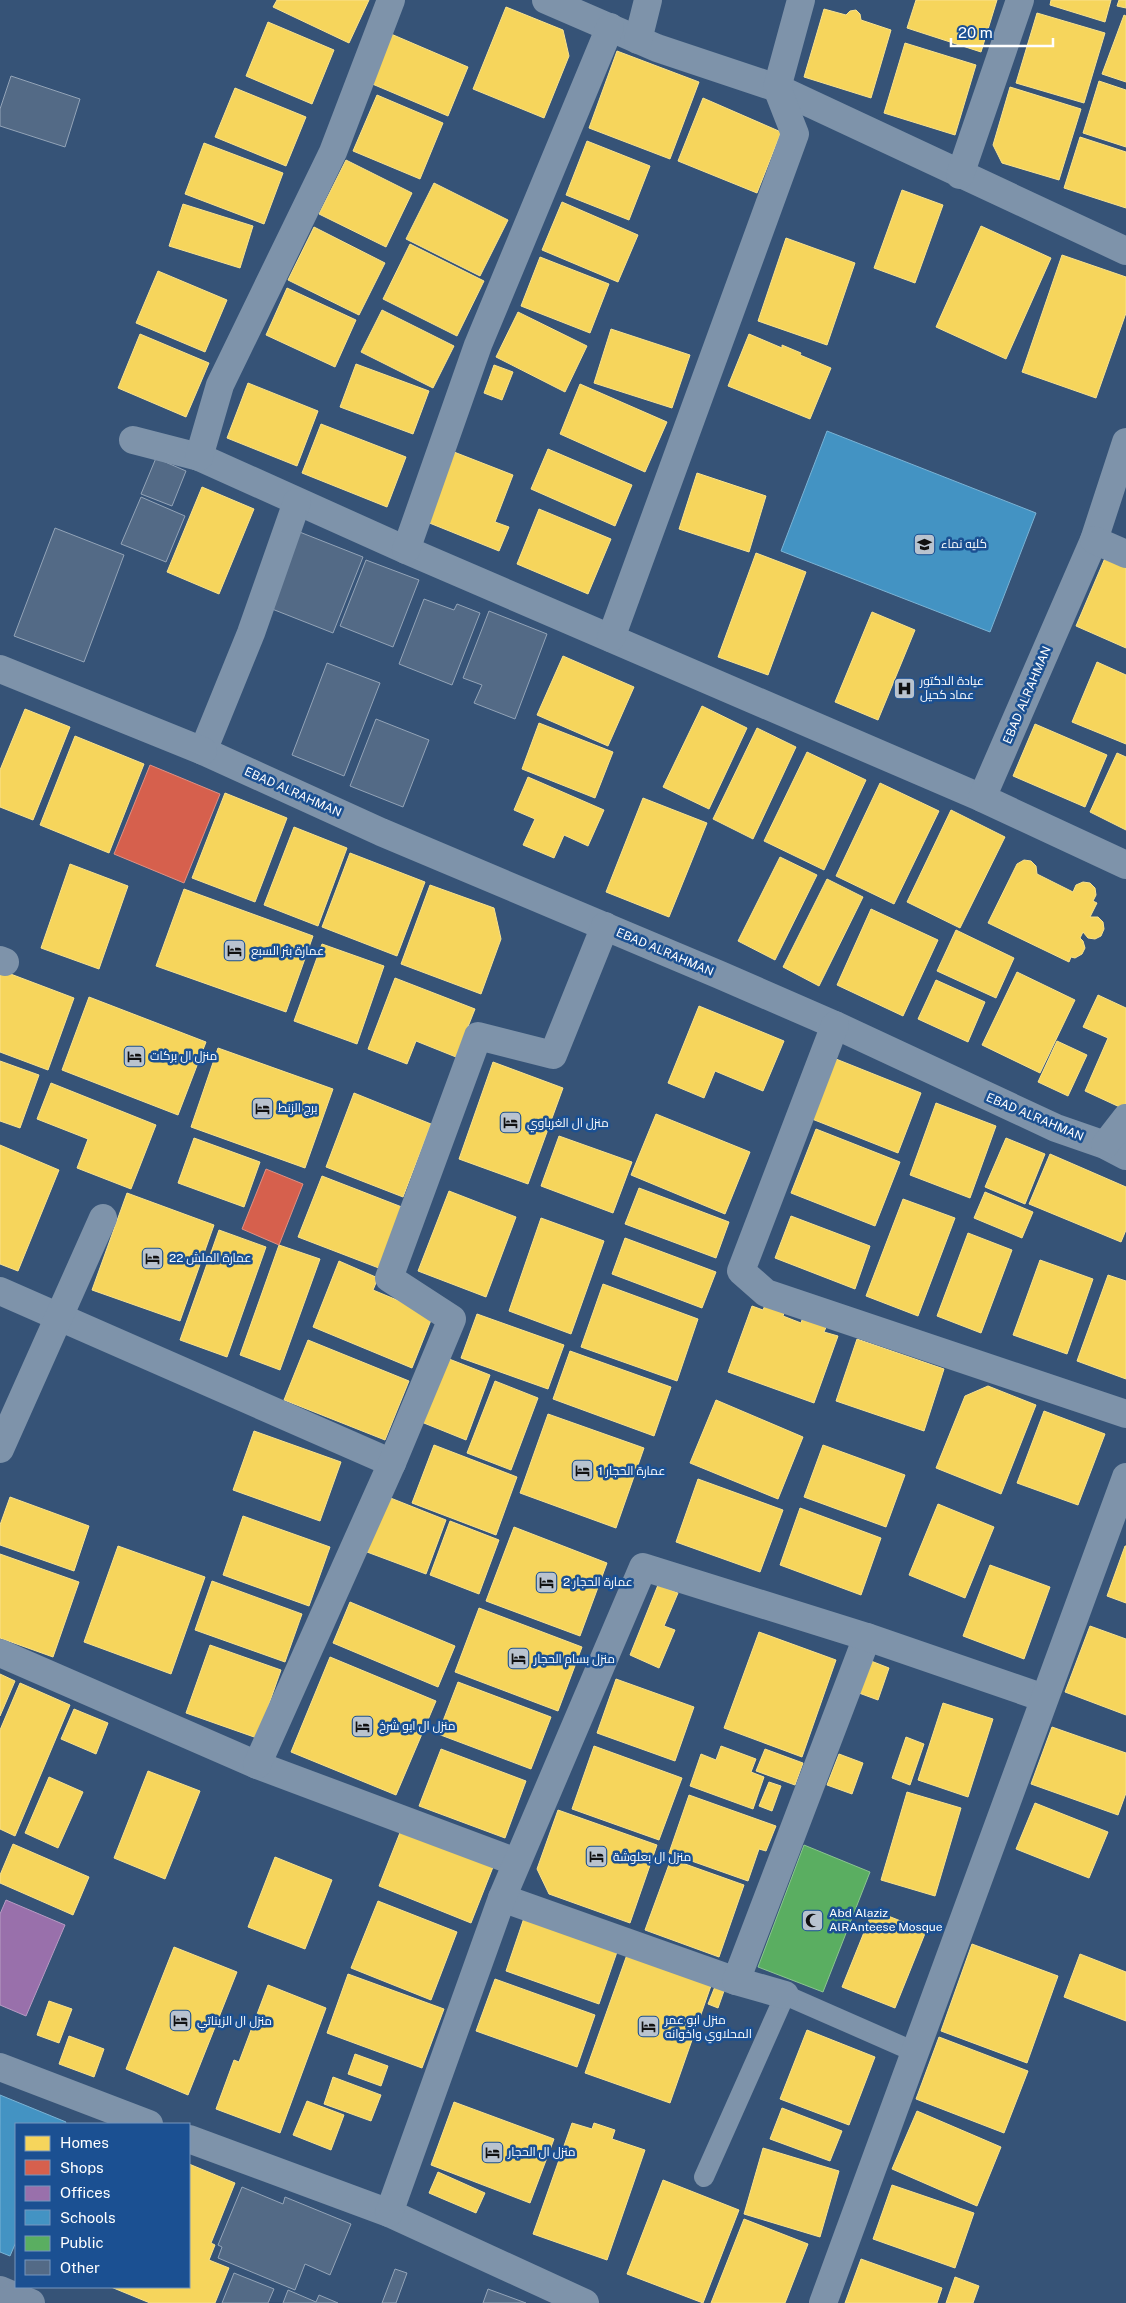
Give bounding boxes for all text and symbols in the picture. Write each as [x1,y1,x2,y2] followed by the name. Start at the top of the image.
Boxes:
[951,15,1054,47] scale bar
[958,24,993,41] text: 20 m
[913,532,937,556] school or university icon: كليه نماء
[941,537,987,551] place label: كليه نماء
[1000,644,1054,746] street label: EBAD ALRAHMAN
[919,674,984,702] place label: عيادة الدكتور عماد كحيل
[892,676,916,700] hospital icon: عيادة الدكتور عماد كحيل
[242,764,344,820] street label: EBAD ALRAHMAN
[614,925,716,979] street label: EBAD ALRAHMAN
[223,939,247,963] hotel icon: عمارة بئر السبع
[251,944,324,959] place label: عمارة بئر السبع
[122,1044,146,1068] hotel icon: منزل ال بركات
[150,1049,217,1063] place label: منزل ال بركات
[984,1090,1086,1144] street label: EBAD ALRAHMAN
[250,1096,274,1120] hotel icon: برج الزنط
[278,1101,318,1116] place label: برج الزنط
[499,1111,523,1135] hotel icon: منزل ال الغرباوي
[527,1116,609,1133] place label: منزل ال الغرباوي
[141,1246,165,1270] hotel icon: عمارة الملش 22
[169,1251,251,1265] place label: عمارة الملش 22
[570,1459,594,1483] hotel icon: عمارة الحجار 1
[598,1464,665,1478] place label: عمارة الحجار 1
[535,1570,559,1594] hotel icon: عمارة الحجار 2
[563,1575,633,1589] place label: عمارة الحجار 2
[506,1647,530,1671] hotel icon: منزل بسام الحجار
[533,1652,615,1667] place label: منزل بسام الحجار
[351,1714,375,1738] hotel icon: منزل ال ابو شرخ
[379,1719,455,1734] place label: منزل ال ابو شرخ
[585,1845,609,1869] hotel icon: منزل ال بعلوشة
[613,1850,691,1864] place label: منزل ال بعلوشة
[829,1906,943,1934] place label: Abd Alaziz AlRAnteese Mosque
[801,1908,825,1932] mosque icon: Abd Alaziz AlRAnteese Mosque
[169,2009,193,2033] hotel icon: منزل ال الزيناتي
[664,2013,752,2044] place label: منزل ابو عمر المحلاوي واخوانه
[197,2014,272,2031] place label: منزل ال الزيناتي
[637,2015,661,2039] hotel icon: منزل ابو عمر المحلاوي واخوانه
[15,2123,190,2288] legend
[60,2134,109,2151] text: Homes
[480,2140,504,2164] hotel icon: منزل ال الحجار
[507,2145,576,2159] place label: منزل ال الحجار
[60,2159,104,2176] text: Shops
[60,2184,110,2201] text: Offices
[60,2209,116,2226] text: Schools
[60,2234,104,2251] text: Public
[60,2259,100,2276] text: Other

